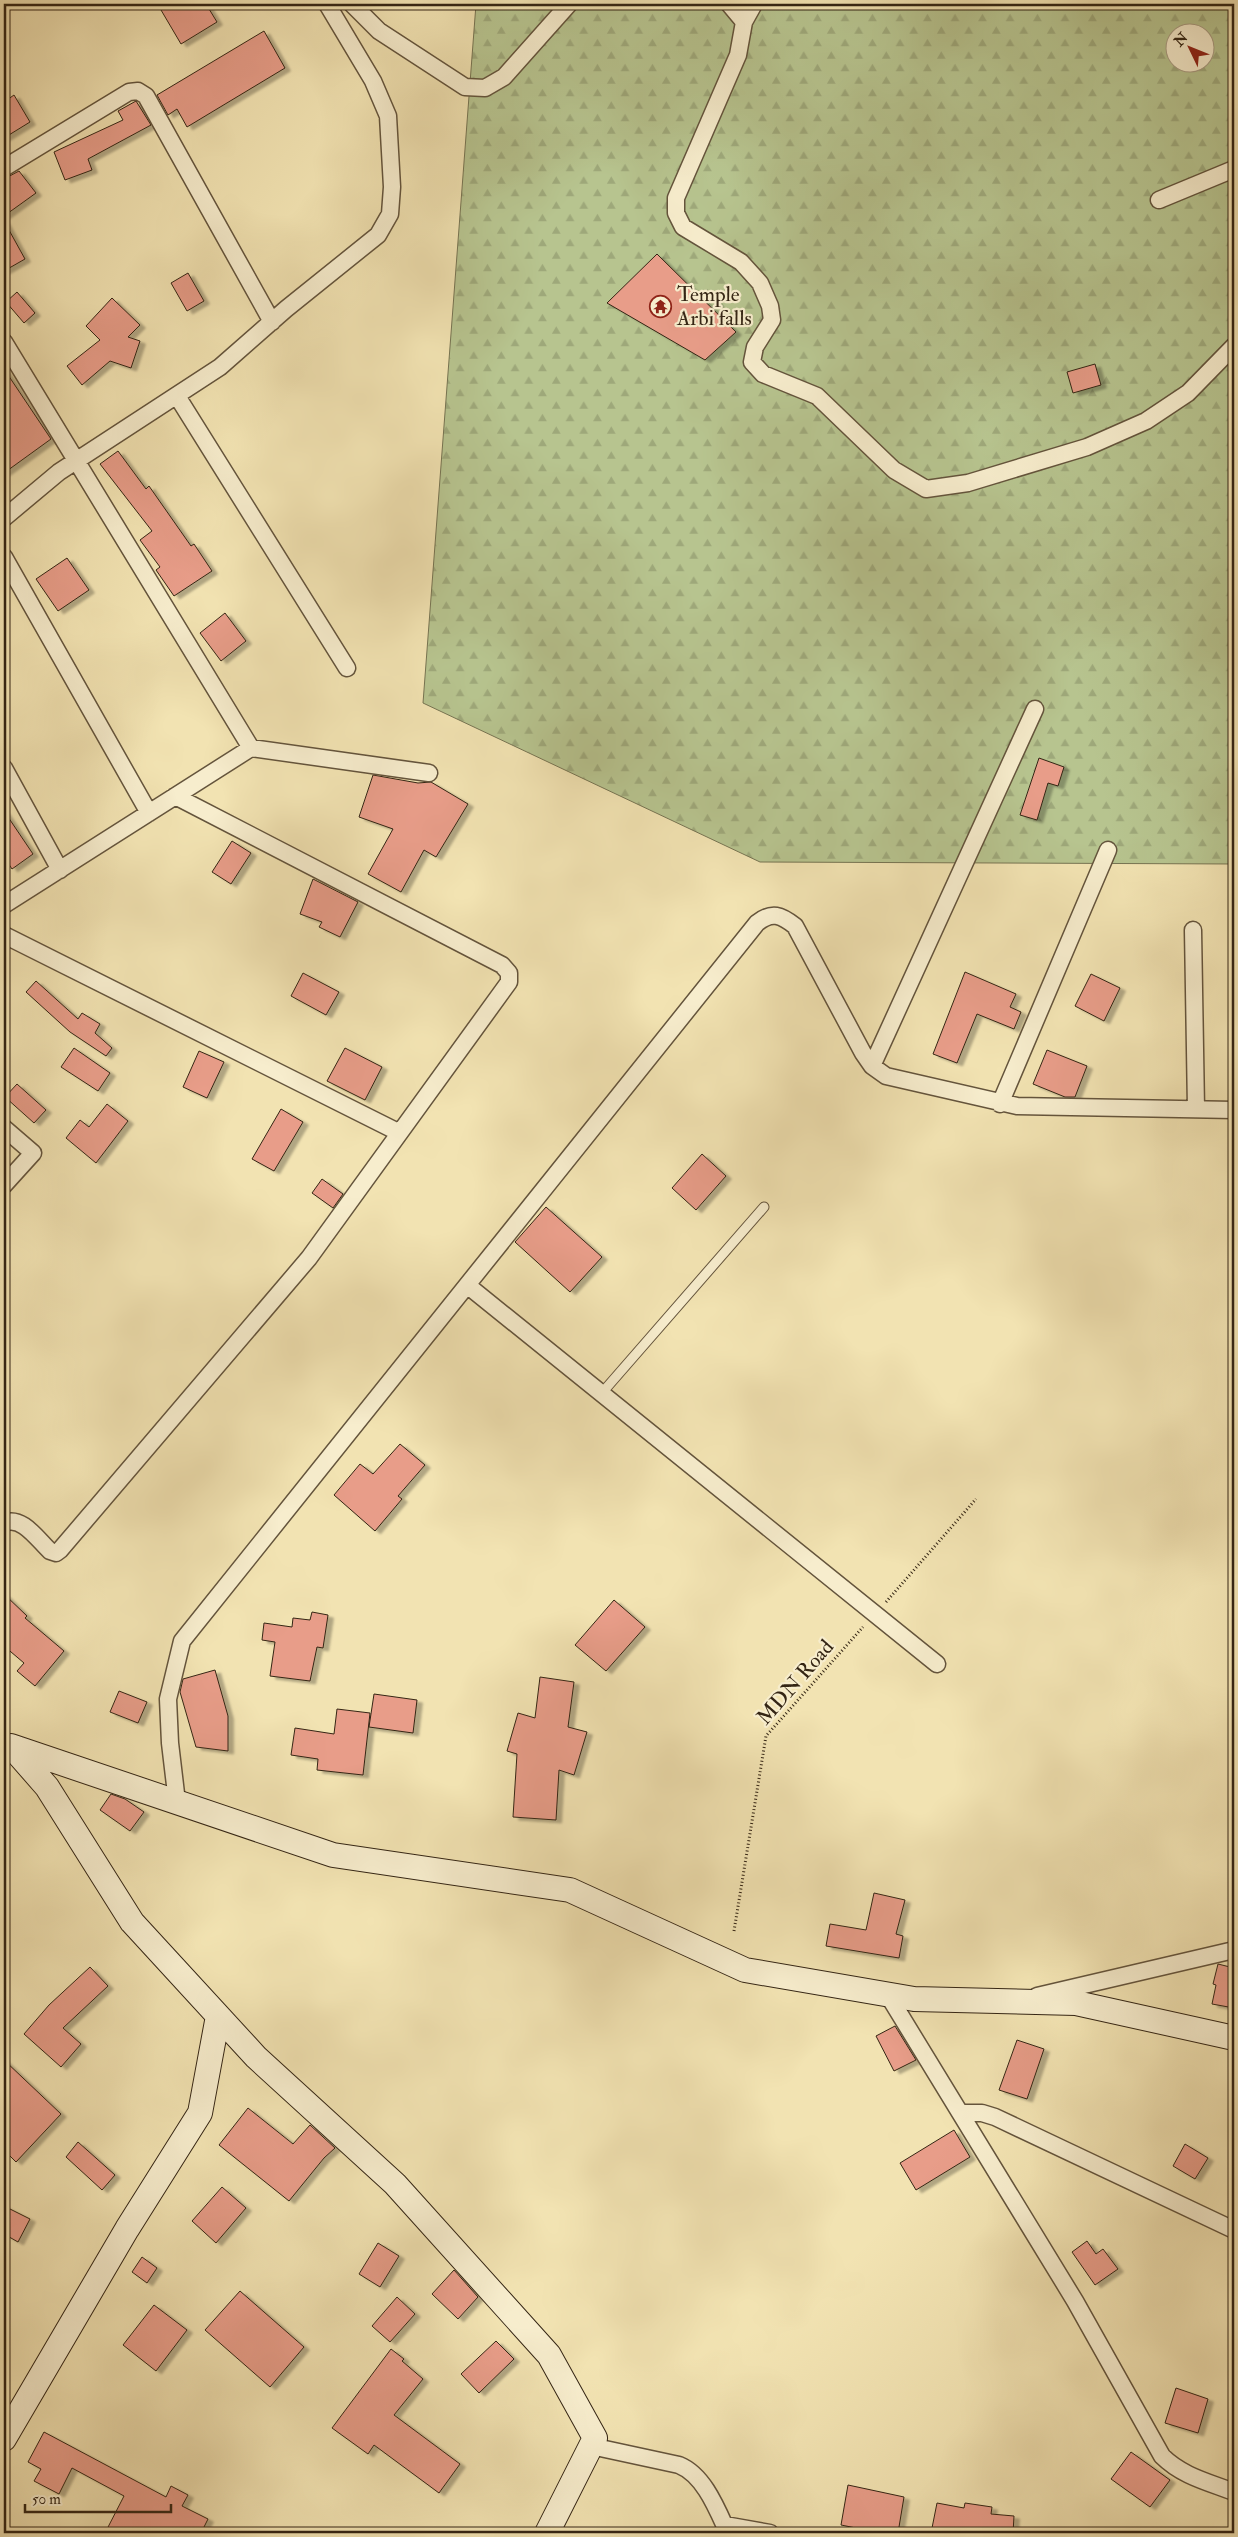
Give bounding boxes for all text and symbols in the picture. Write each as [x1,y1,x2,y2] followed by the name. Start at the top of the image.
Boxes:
[1166,22,1216,72] north arrow
[1170,29,1192,51] text: N
[676,281,752,332] place label: Temple Arbi falls
[649,294,673,318] temple icon: Temple Arbi falls
[751,1634,840,1731] street label: MDN Road
[25,2482,171,2514] scale bar
[32,2490,61,2509] text: 50 m

